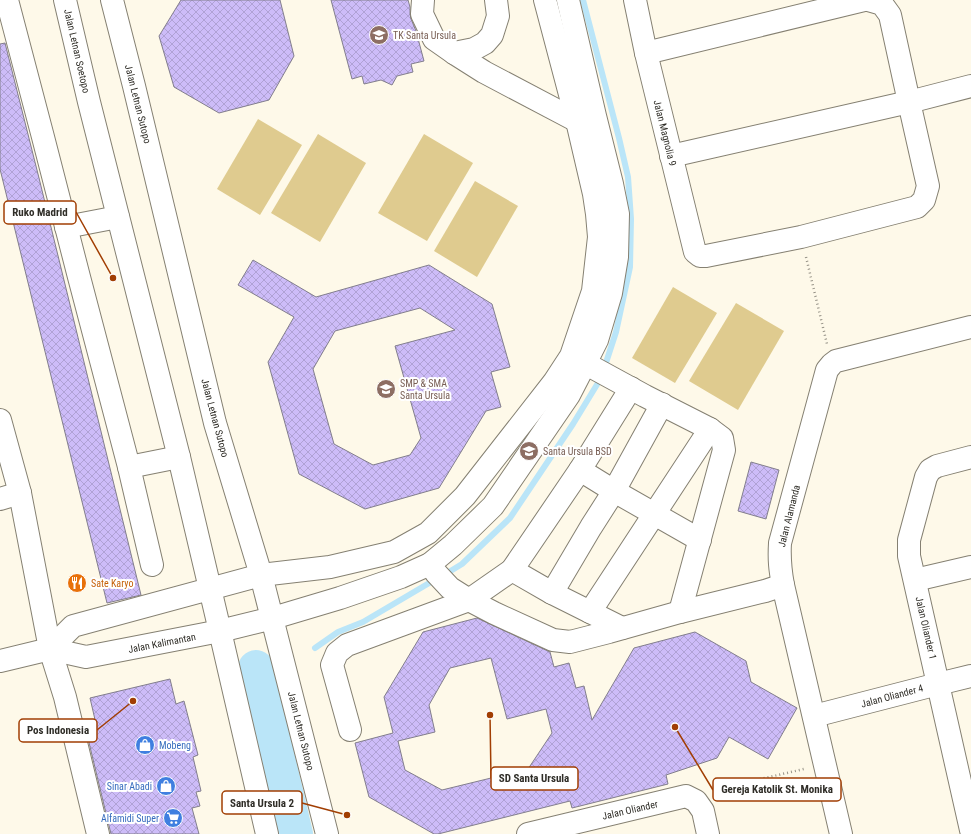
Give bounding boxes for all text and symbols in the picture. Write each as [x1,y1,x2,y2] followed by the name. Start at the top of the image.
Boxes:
[62,8,92,94] street label: Jalan Letnan Soetopo
[368,24,390,46] school or university icon: TK Santa Ursula
[393,30,456,41] place label: TK Santa Ursula
[123,63,153,145] street label: Jalan Letnan Sutopo
[651,99,679,167] street label: Jalan Magnolia 9
[4,201,76,224] callout: Ruko Madrid
[12,206,68,219] text: Ruko Madrid
[199,378,231,458] street label: Jalan Letnan Sutopo
[375,378,397,400] school or university icon: SMP & SMA Santa Ursula
[400,378,450,401] place label: SMP & SMA Santa Ursula
[518,440,540,462] school or university icon: Santa Ursula BSD
[543,446,612,457] place label: Santa Ursula BSD
[776,484,802,548] street label: Jalan Alamanda
[66,572,88,594] restaurant icon: Sate Karyo
[91,578,133,589] place label: Sate Karyo
[913,596,939,660] street label: Jalan Oliander 1
[127,631,197,655] street label: Jalan Kalimantan
[860,682,924,710] street label: Jalan Oliander 4
[286,690,316,772] street label: Jalan Letnan Sutopo
[19,719,97,742] callout: Pos Indonesia
[27,724,89,737] text: Pos Indonesia
[134,734,156,756] shop icon: Mobeng
[159,740,191,751] place label: Mobeng
[491,767,578,790] callout: SD Santa Ursula
[499,772,569,785] text: SD Santa Ursula
[155,775,177,797] shop icon: Sinar Abadi
[713,778,841,801] callout: Gereja Katolik St. Monika
[107,781,152,792] place label: Sinar Abadi
[721,783,833,796] text: Gereja Katolik St. Monika
[222,791,302,814] callout: Santa Ursula 2
[230,797,294,810] text: Santa Ursula 2
[601,798,659,822] street label: Jalan Oliander
[162,807,184,829] supermarket icon: Alfamidi Super
[101,813,159,824] place label: Alfamidi Super

